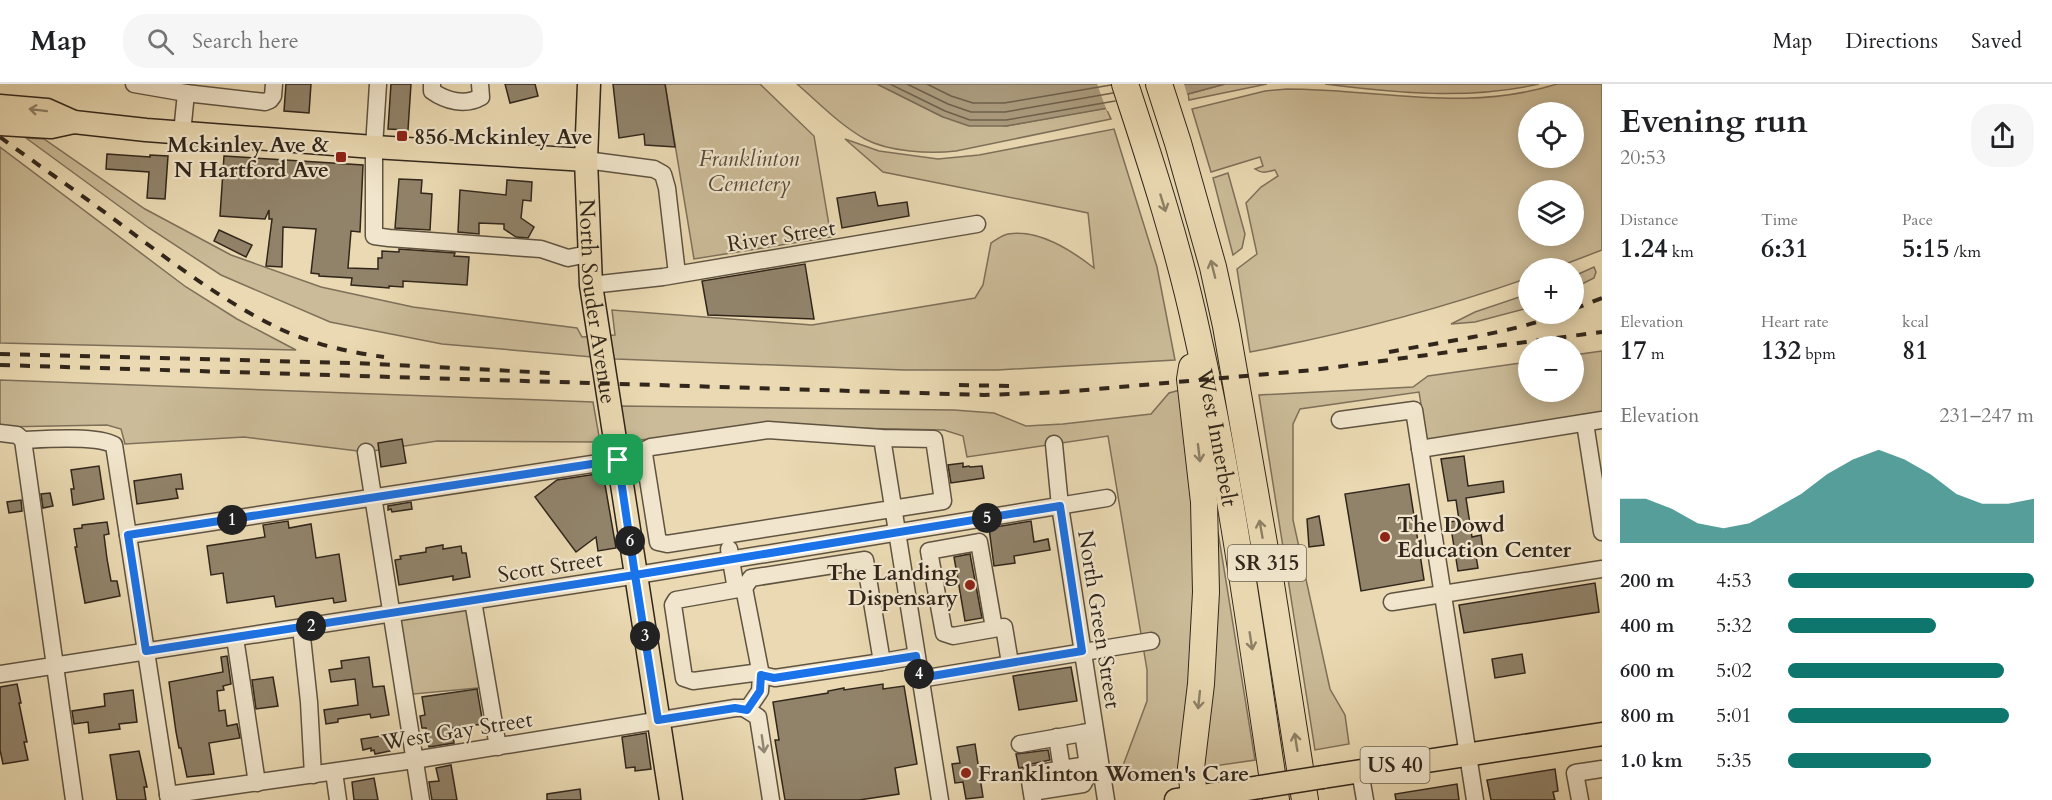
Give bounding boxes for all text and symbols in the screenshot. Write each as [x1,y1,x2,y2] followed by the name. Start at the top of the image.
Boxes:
[123,14,543,68] search box
[30,22,87,60] text: Map
[144,25,177,58] icon: search
[192,26,299,56] text: Search here
[1772,27,1812,56] text: Map
[1845,27,1938,56] text: Directions
[1971,27,2022,56] text: Saved
[1620,99,1808,144] text: Evening run
[1518,102,1584,402] map controls
[1518,102,1584,168] button: locate
[28,104,48,115] one-way arrow
[1971,104,2034,167] button: share
[414,122,593,152] place label: 856 Mckinley Ave
[395,129,409,143] marker: 856 Mckinley Ave
[167,130,329,185] place label: Mckinley Ave & N Hartford Ave
[699,144,800,199] park label: Franklinton Cemetery
[1620,144,1666,171] text: 20:53
[334,150,348,164] marker: Mckinley Ave & N Hartford Ave
[1518,180,1584,246] button: layers
[1158,193,1169,212] one-way arrow
[572,198,623,406] street label: North Souder Avenue
[1620,209,1678,231] text: Distance
[1761,209,1798,231] text: Time
[1902,209,1933,231] text: Pace
[725,213,838,259] street label: River Street
[1620,231,1668,266] text: 1.24
[1761,231,1809,266] text: 6:31
[1902,231,1950,266] text: 5:15
[1668,241,1694,263] text: km
[1950,241,1981,263] text: /km
[1518,258,1584,324] button: +
[1206,260,1218,279] one-way arrow
[1620,311,1684,333] text: Elevation
[1761,311,1829,333] text: Heart rate
[1902,311,1929,333] text: kcal
[1620,333,1647,368] text: 17
[1761,333,1801,368] text: 132
[1902,333,1929,368] text: 81
[1518,336,1584,402] button: −
[1647,343,1664,365] text: m
[1801,343,1836,365] text: bpm
[1189,365,1245,509] street label: West Innerbelt
[1620,402,1699,429] text: Elevation
[1939,402,2034,429] text: 231–247 m
[592,434,643,485] pin
[601,443,634,476] icon: arrive
[1193,443,1204,462] one-way arrow
[972,503,1002,533] pin: 5
[217,505,247,535] pin: 1
[983,507,991,529] text: 5
[228,509,236,531] text: 1
[1397,510,1571,565] place label: The Dowd Education Center
[1256,520,1267,539] one-way arrow
[615,526,645,556] pin: 6
[1070,528,1128,711] street label: North Green Street
[626,530,634,552] text: 6
[1378,530,1392,544] marker: The Dowd Education Center
[496,544,605,590] street label: Scott Street
[1228,545,1306,581] road number: SR 315
[827,558,959,613] place label: The Landing Dispensary
[1620,567,1675,594] text: 200 m
[1716,567,1752,594] text: 4:53
[963,578,977,592] marker: The Landing Dispensary
[296,611,326,641] pin: 2
[1620,612,1675,639] text: 400 m
[1716,612,1752,639] text: 5:32
[307,615,315,637] text: 2
[630,621,660,651] pin: 3
[641,625,649,647] text: 3
[1246,630,1257,650] one-way arrow
[1620,657,1675,684] text: 600 m
[1716,657,1752,684] text: 5:02
[904,659,934,689] pin: 4
[915,663,923,685] text: 4
[1193,689,1204,709] one-way arrow
[1620,702,1675,729] text: 800 m
[1716,702,1752,729] text: 5:01
[379,704,535,758] street label: West Gay Street
[1290,733,1301,753] one-way arrow
[757,734,768,754] one-way arrow
[1360,747,1430,783] road number: US 40
[1620,747,1683,774] text: 1.0 km
[1716,747,1752,774] text: 5:35
[978,759,1249,789] place label: Franklinton Women's Care
[959,766,973,780] marker: Franklinton Women's Care

